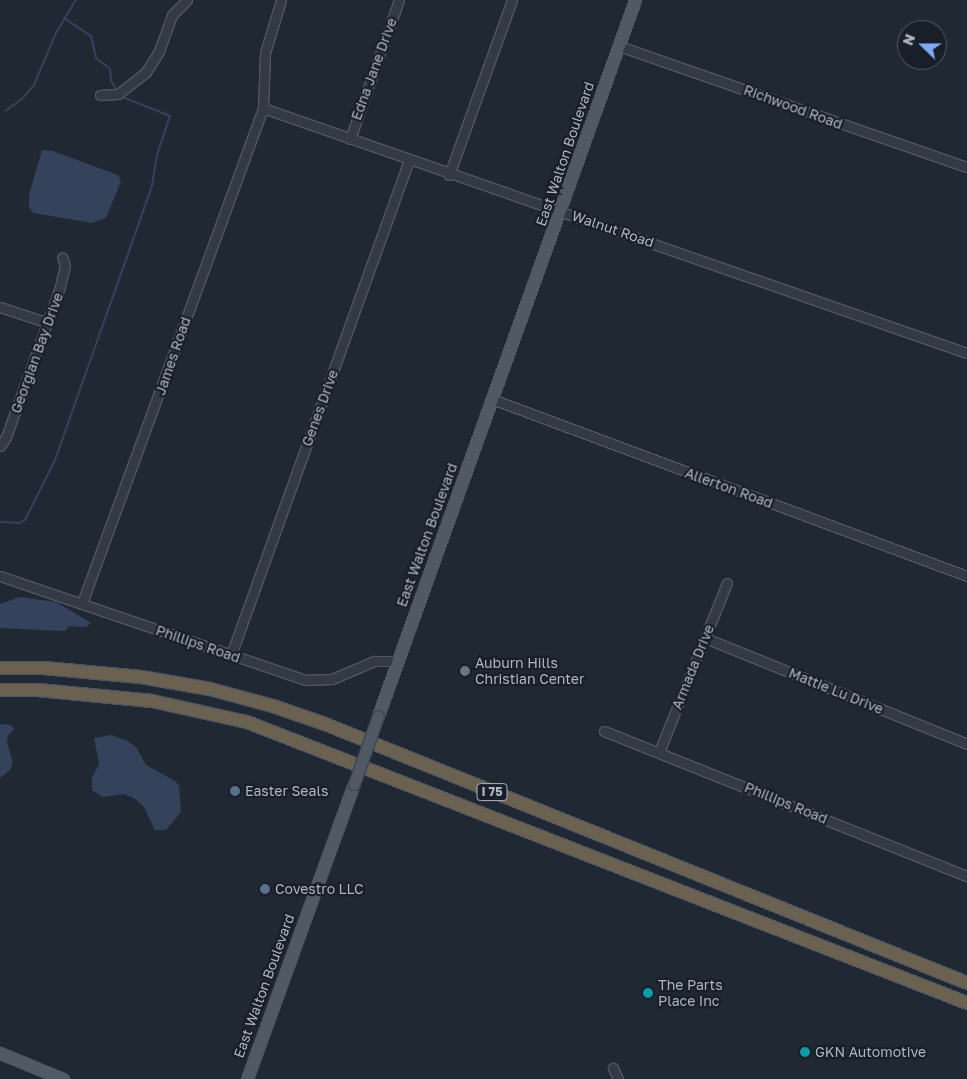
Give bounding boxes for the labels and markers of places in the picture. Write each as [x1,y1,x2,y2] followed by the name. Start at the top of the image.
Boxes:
[475,655,584,688] place label: Auburn Hills Christian Center
[459,665,471,677] marker: Auburn Hills Christian Center
[245,783,328,799] place label: Easter Seals
[229,785,241,797] marker: Easter Seals
[275,881,363,897] place label: Covestro LLC
[259,883,271,895] marker: Covestro LLC
[658,977,723,1010] place label: The Parts Place Inc
[642,987,654,999] marker: The Parts Place Inc
[815,1044,926,1060] place label: GKN Automotive
[799,1046,811,1058] marker: GKN Automotive

